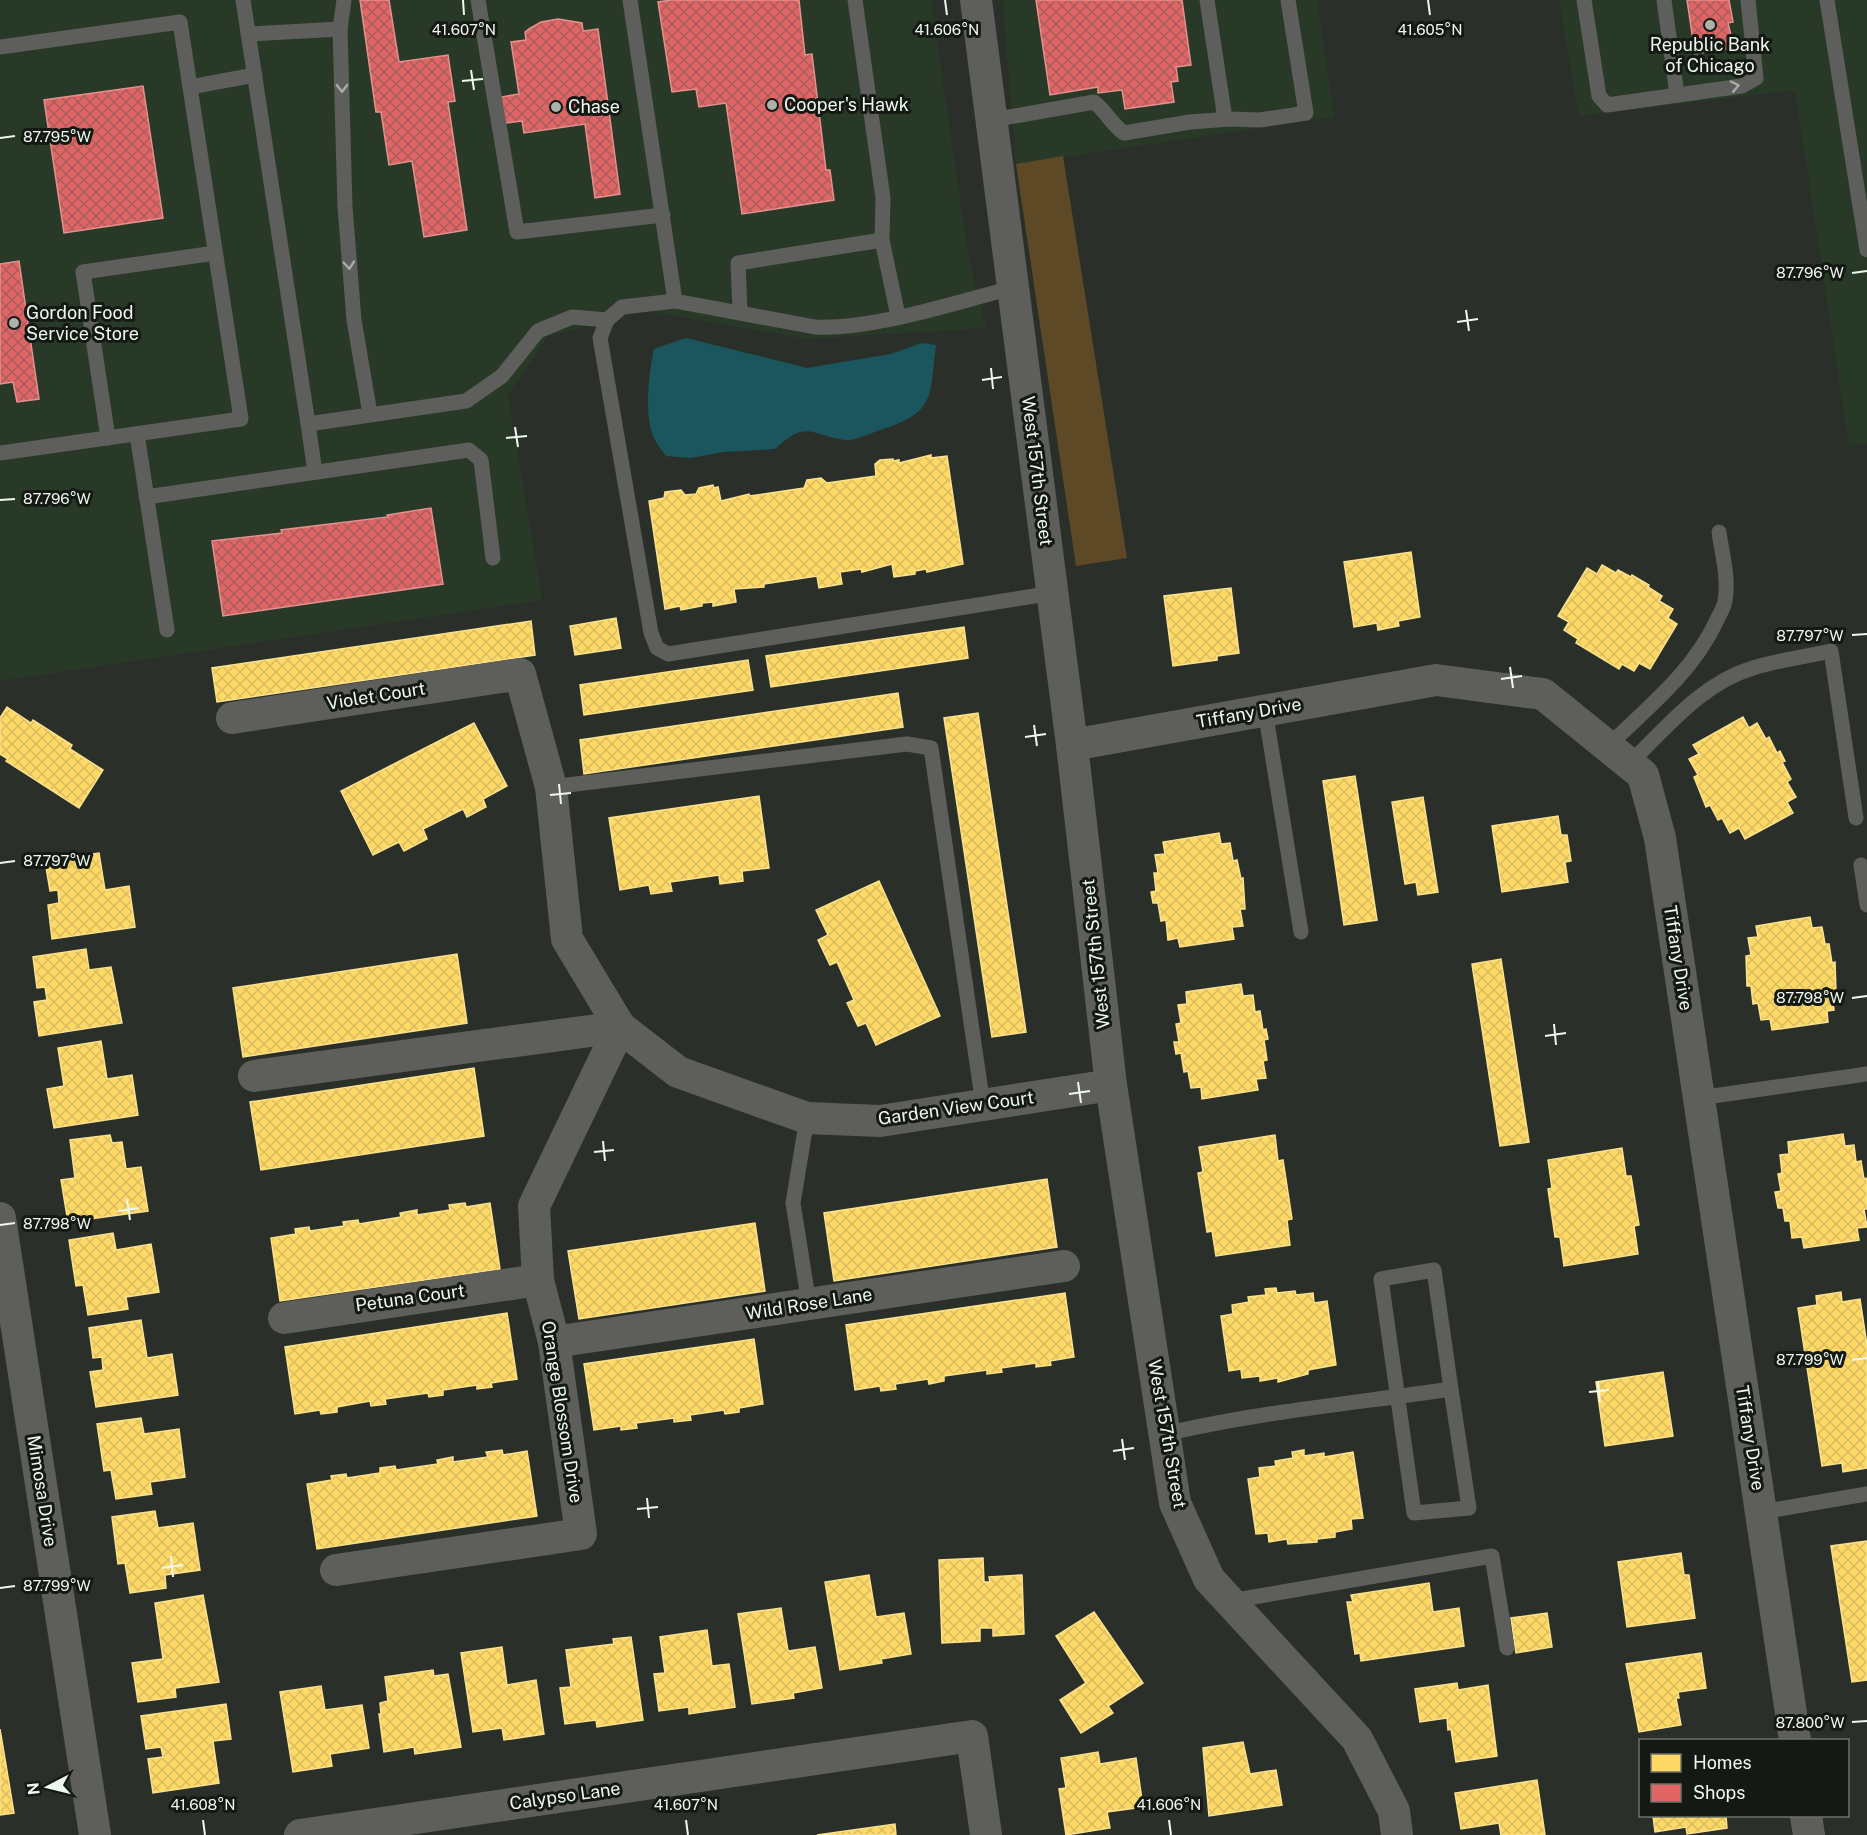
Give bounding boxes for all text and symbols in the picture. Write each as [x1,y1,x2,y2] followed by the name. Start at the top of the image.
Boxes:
[1703,18,1717,32] marker: Republic Bank of Chicago
[432,21,496,38] text: 41.607°N
[915,21,979,38] text: 41.606°N
[1397,21,1463,38] text: 41.605°N
[1650,34,1770,76] place label: Republic Bank of Chicago
[1730,81,1740,94] one-way arrow
[335,83,348,92] one-way arrow
[784,94,909,115] place label: Cooper's Hawk
[568,96,620,117] place label: Chase
[765,98,779,112] marker: Cooper's Hawk
[549,100,563,114] marker: Chase
[23,128,91,145] text: 87.795°W
[343,261,356,270] one-way arrow
[1776,264,1844,281] text: 87.796°W
[26,302,139,344] place label: Gordon Food Service Store
[7,316,21,330] marker: Gordon Food Service Store
[1018,395,1057,547] street label: West 157th Street
[23,490,91,507] text: 87.796°W
[1776,627,1844,644] text: 87.797°W
[325,677,427,714] street label: Violet Court
[1195,693,1303,732] street label: Tiffany Drive
[23,852,91,869] text: 87.797°W
[1077,878,1114,1030] street label: West 157th Street
[1660,904,1697,1012] street label: Tiffany Drive
[1776,989,1844,1006] text: 87.798°W
[877,1086,1035,1129] street label: Garden View Court
[23,1215,91,1232] text: 87.798°W
[354,1279,466,1316] street label: Petuna Court
[744,1283,874,1324] street label: Wild Rose Lane
[538,1319,587,1504] street label: Orange Blossom Drive
[1776,1351,1844,1368] text: 87.799°W
[1144,1358,1191,1510] street label: West 157th Street
[1732,1384,1769,1492] street label: Tiffany Drive
[23,1434,62,1548] street label: Mimosa Drive
[23,1577,91,1594] text: 87.799°W
[1775,1714,1845,1731] text: 87.800°W
[1639,1739,1849,1817] legend
[1693,1752,1752,1773] text: Homes
[18,1757,78,1817] north arrow
[508,1777,622,1814] street label: Calypso Lane
[23,1781,44,1796] text: N
[1693,1782,1745,1803] text: Shops
[170,1796,236,1813] text: 41.608°N
[654,1796,718,1813] text: 41.607°N
[1137,1796,1201,1813] text: 41.606°N

